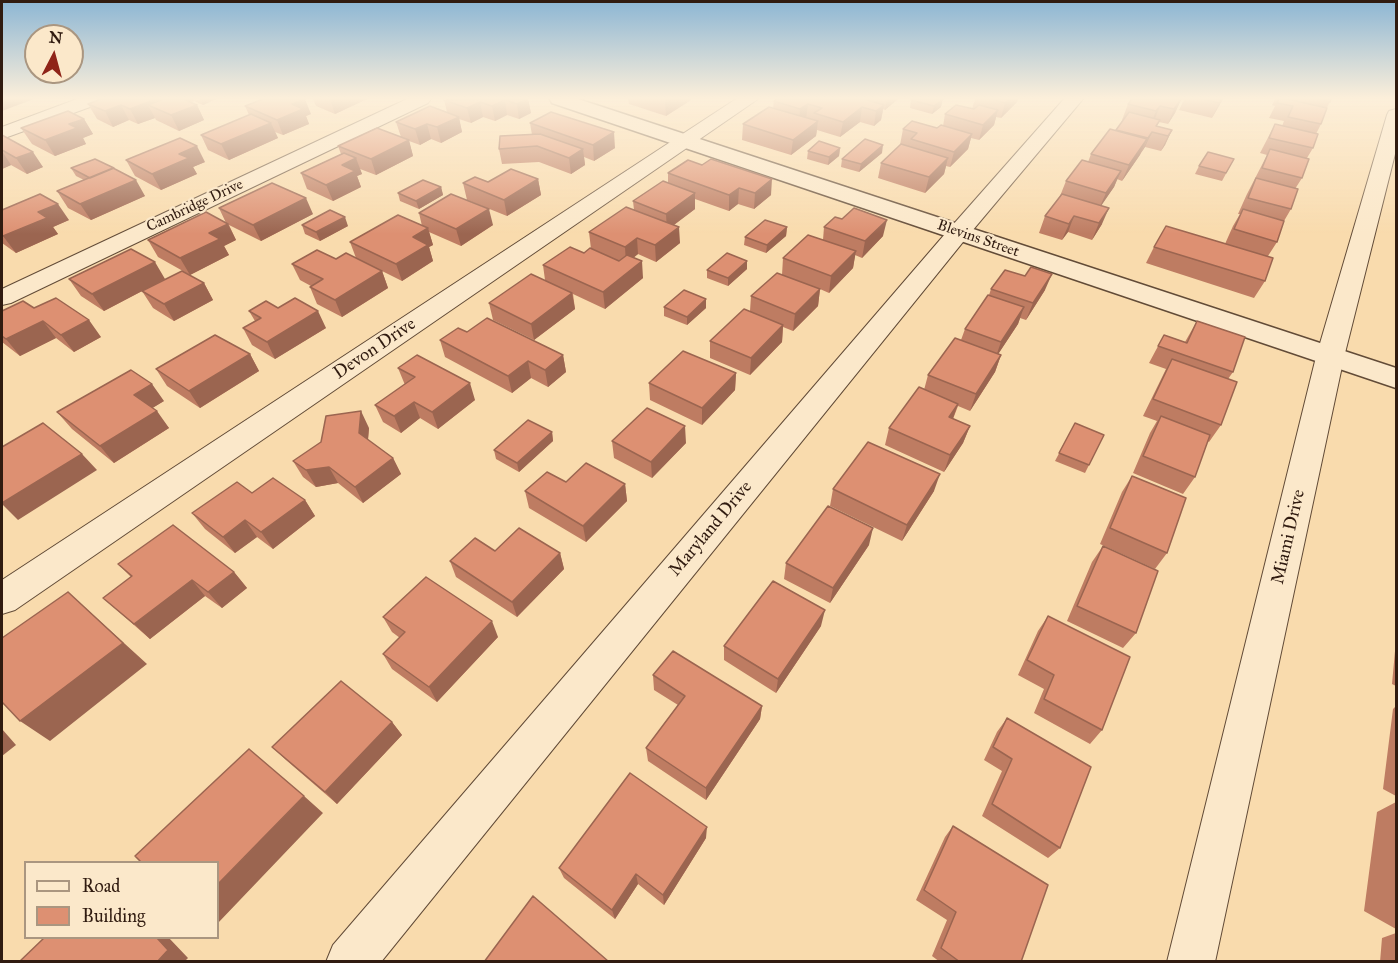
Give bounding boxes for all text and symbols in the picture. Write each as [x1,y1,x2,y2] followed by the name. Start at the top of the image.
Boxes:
[24,24,84,84] north arrow
[48,27,63,48] text: N
[144,176,246,236] street label: Cambridge Drive
[935,217,1021,261] street label: Blevins Street
[330,314,420,384] street label: Devon Drive
[665,477,757,581] street label: Maryland Drive
[1268,487,1310,587] street label: Miami Drive
[24,861,219,939] legend
[82,875,120,897] text: Road
[82,905,145,927] text: Building

